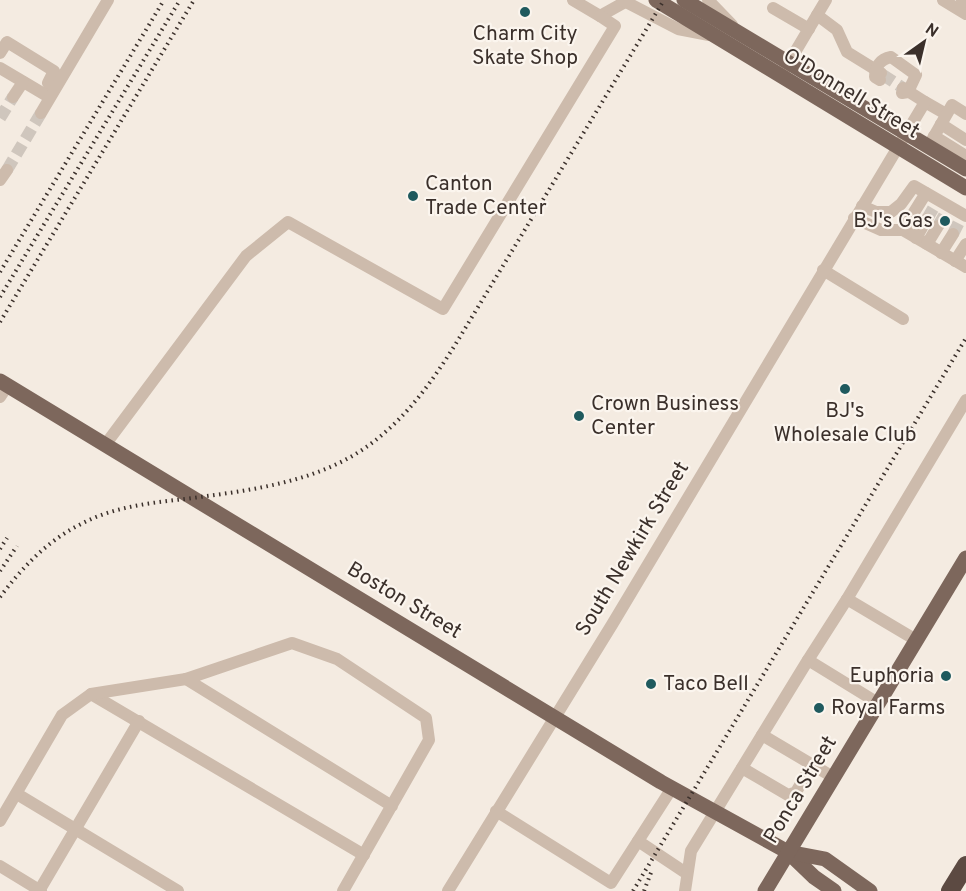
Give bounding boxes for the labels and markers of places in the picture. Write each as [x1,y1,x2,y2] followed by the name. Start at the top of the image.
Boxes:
[518,5,532,19] marker: Charm City Skate Shop
[472,21,578,72] place label: Charm City Skate Shop
[425,171,547,222] place label: Canton Trade Center
[406,189,420,203] marker: Canton Trade Center
[853,208,933,235] place label: BJ's Gas
[938,214,952,228] marker: BJ's Gas
[838,382,852,396] marker: BJ's Wholesale Club
[591,391,739,442] place label: Crown Business Center
[773,398,917,449] place label: BJ's Wholesale Club
[572,409,586,423] marker: Crown Business Center
[849,663,934,690] place label: Euphoria
[939,669,953,683] marker: Euphoria
[663,671,749,698] place label: Taco Bell
[644,677,658,691] marker: Taco Bell
[831,695,945,722] place label: Royal Farms
[812,701,826,715] marker: Royal Farms

